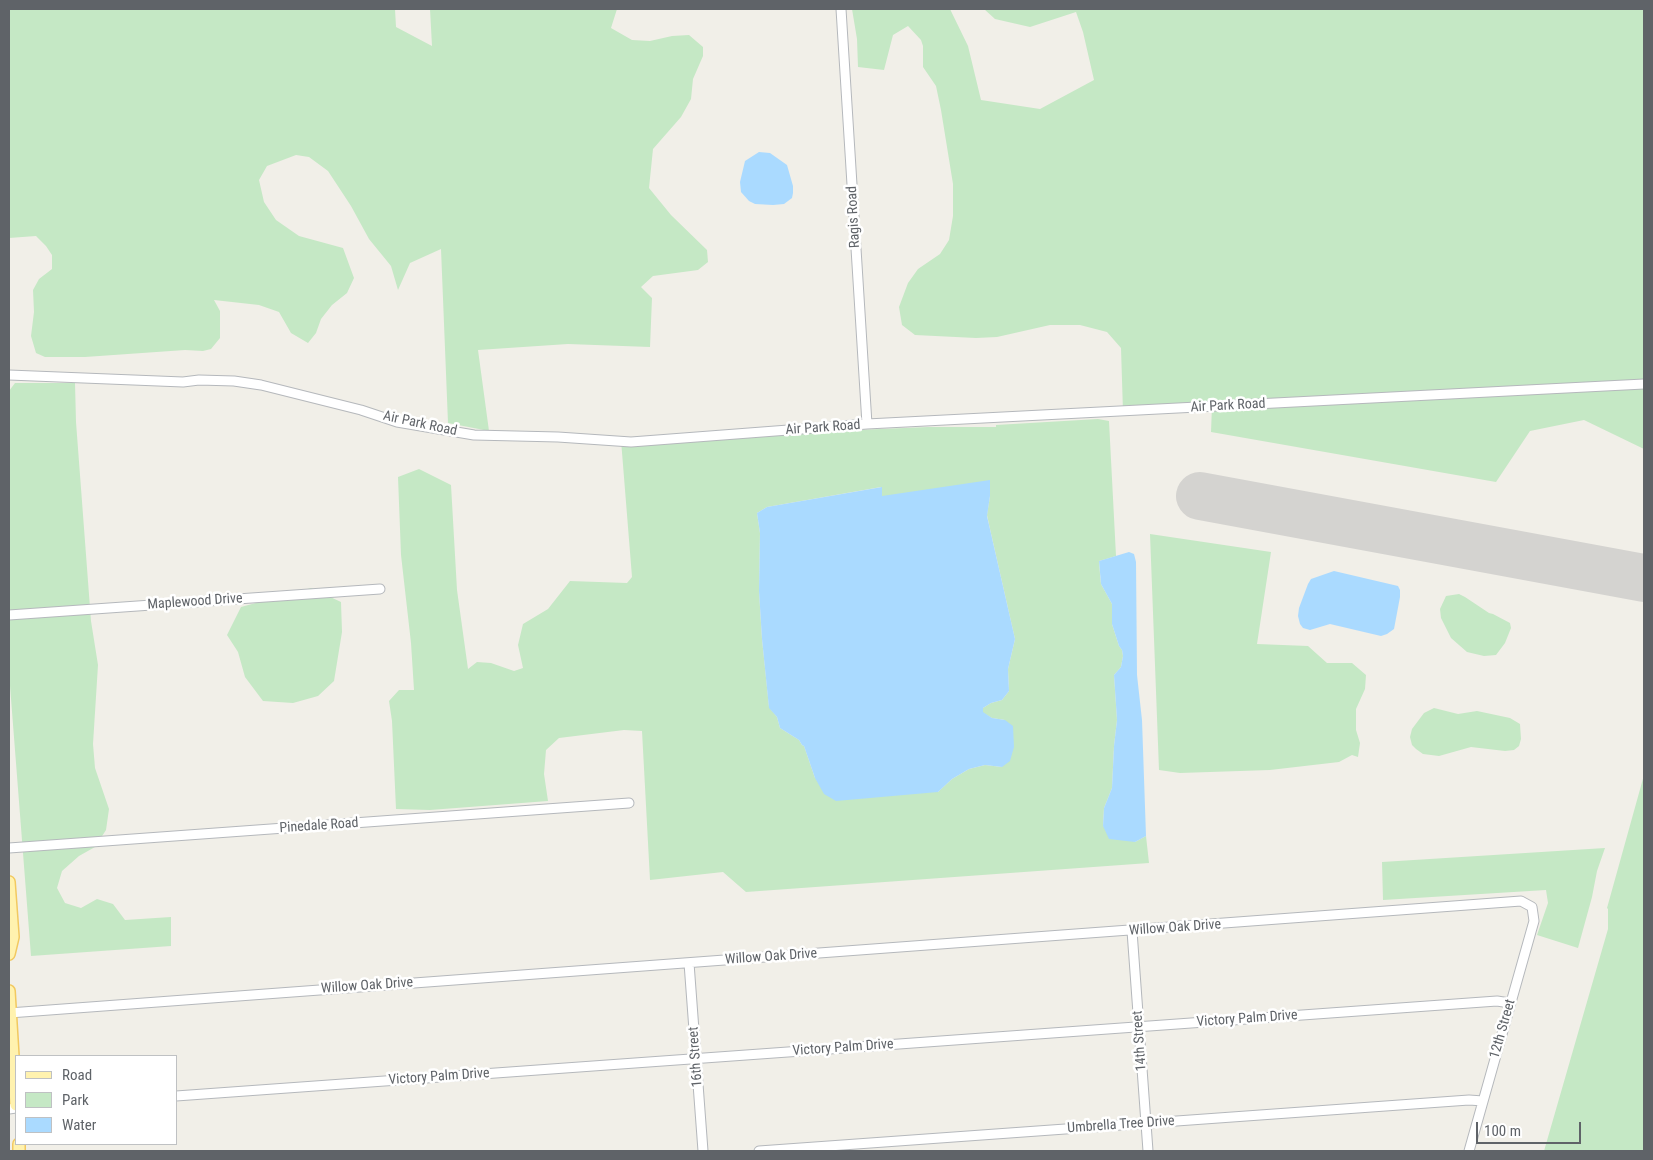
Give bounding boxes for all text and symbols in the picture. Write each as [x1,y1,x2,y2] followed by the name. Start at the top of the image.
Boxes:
[844,186,864,248] street label: Ragis Road
[1190,396,1266,416] street label: Air Park Road
[382,408,458,440] street label: Air Park Road
[785,417,861,439] street label: Air Park Road
[147,590,243,614] street label: Maplewood Drive
[279,815,359,837] street label: Pinedale Road
[1128,916,1222,940] street label: Willow Oak Drive
[724,945,818,969] street label: Willow Oak Drive
[320,974,414,998] street label: Willow Oak Drive
[1487,997,1519,1061] street label: 12th Street
[1196,1007,1298,1031] street label: Victory Palm Drive
[1130,1010,1150,1072] street label: 14th Street
[686,1026,706,1088] street label: 16th Street
[792,1036,894,1060] street label: Victory Palm Drive
[15,1055,178,1145] legend
[388,1065,490,1089] street label: Victory Palm Drive
[62,1066,92,1084] text: Road
[62,1091,89,1109] text: Park
[1478,1112,1583,1144] scale bar
[1067,1113,1175,1137] street label: Umbrella Tree Drive
[62,1116,96,1134] text: Water
[1484,1122,1521,1140] text: 100 m

